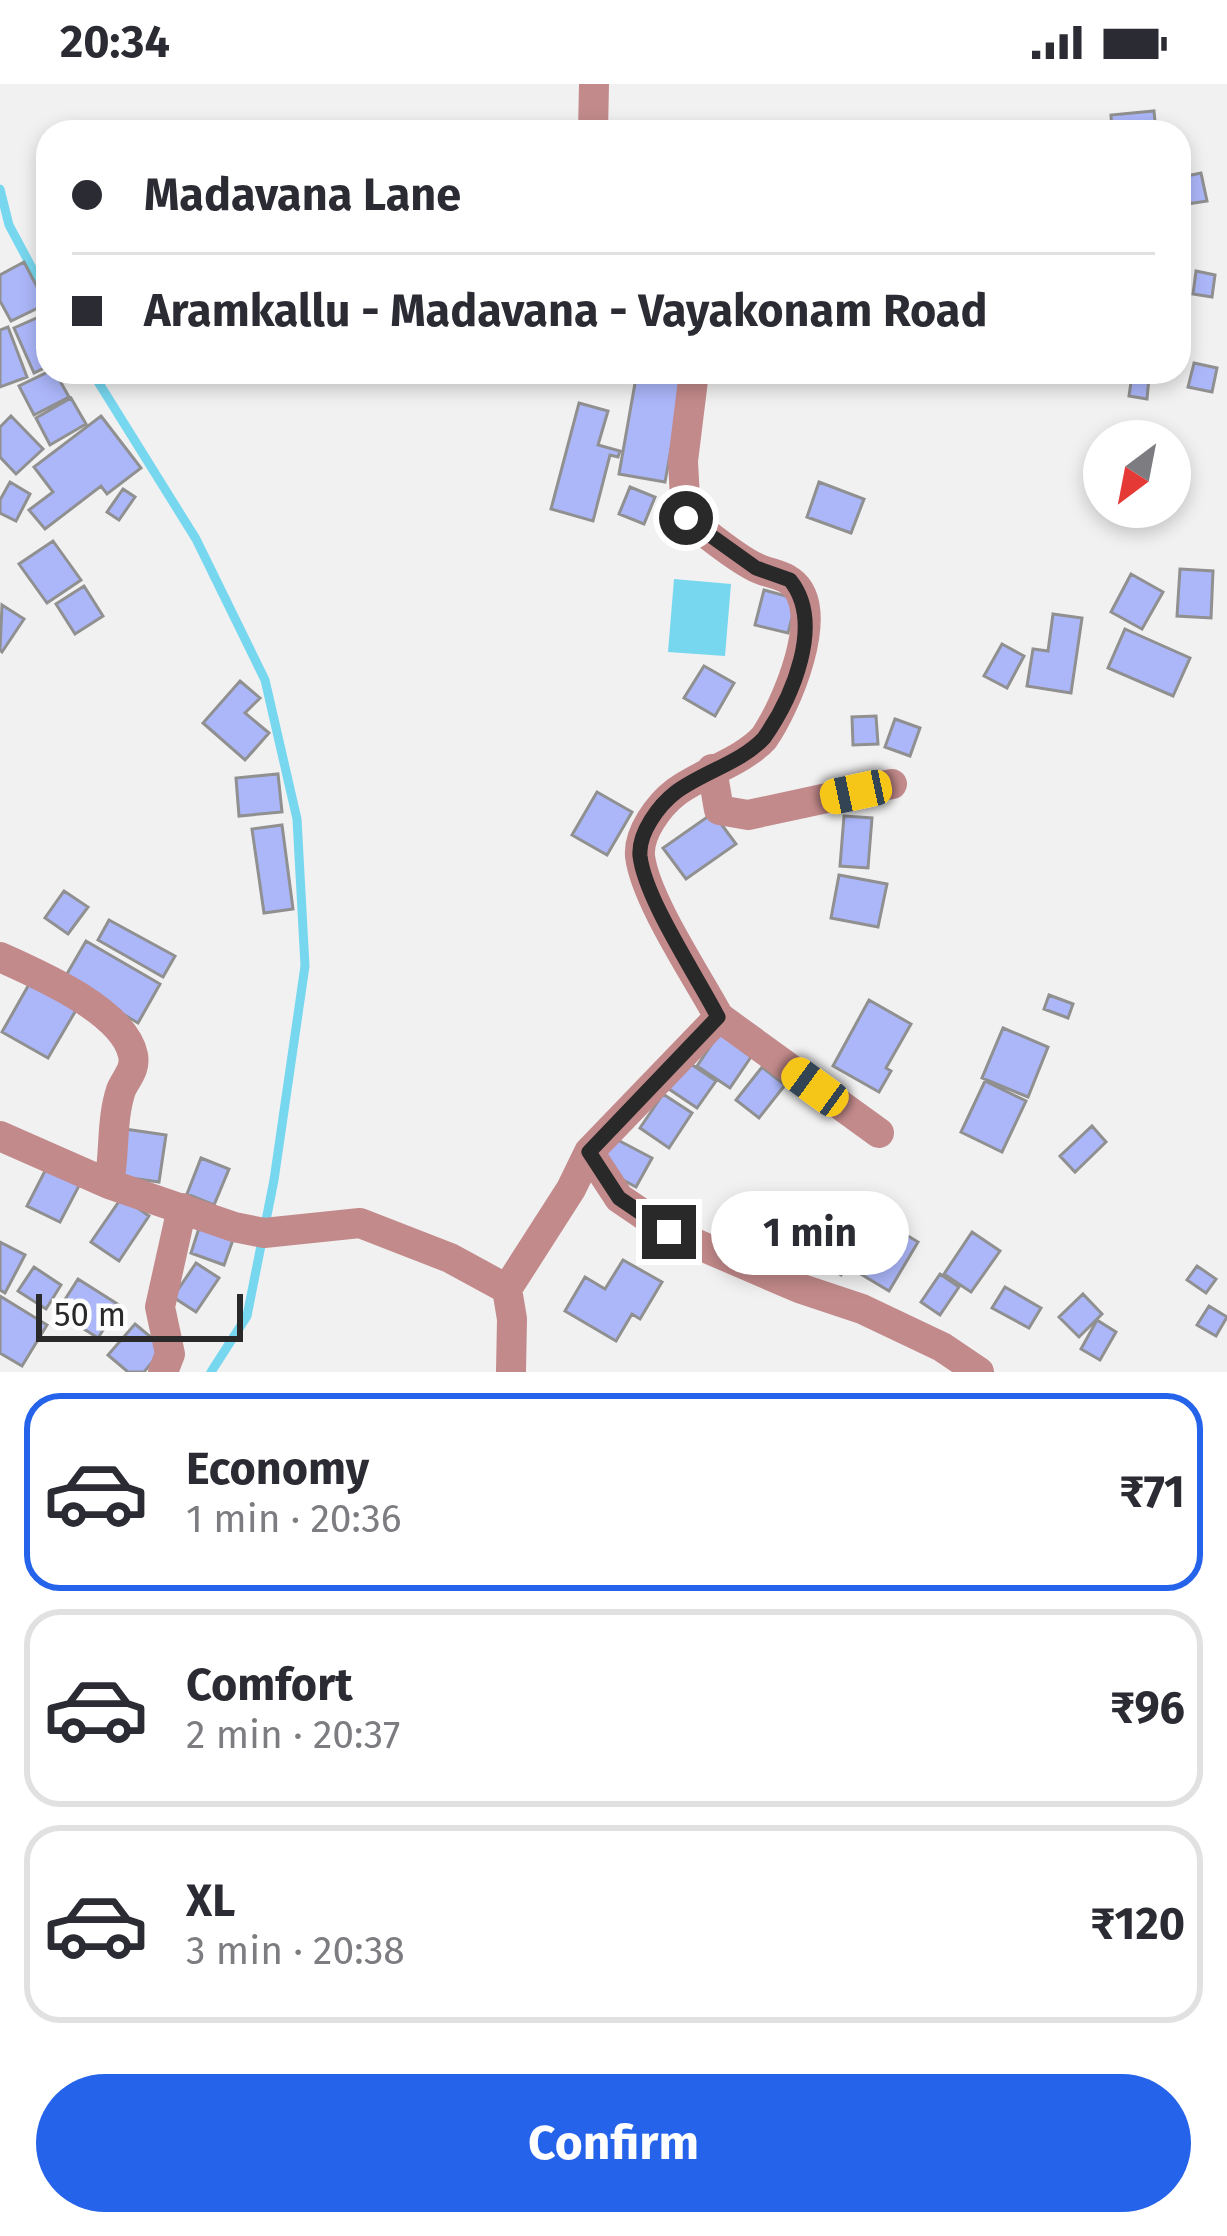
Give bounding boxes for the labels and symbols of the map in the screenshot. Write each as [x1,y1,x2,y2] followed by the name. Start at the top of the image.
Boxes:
[1083,420,1191,528] north arrow
[659,491,713,545] route start
[817,767,895,817] car
[775,1051,855,1123] car
[711,1190,909,1274] callout: 1 min
[642,1205,696,1259] route end
[36,1288,243,1341] scale bar

